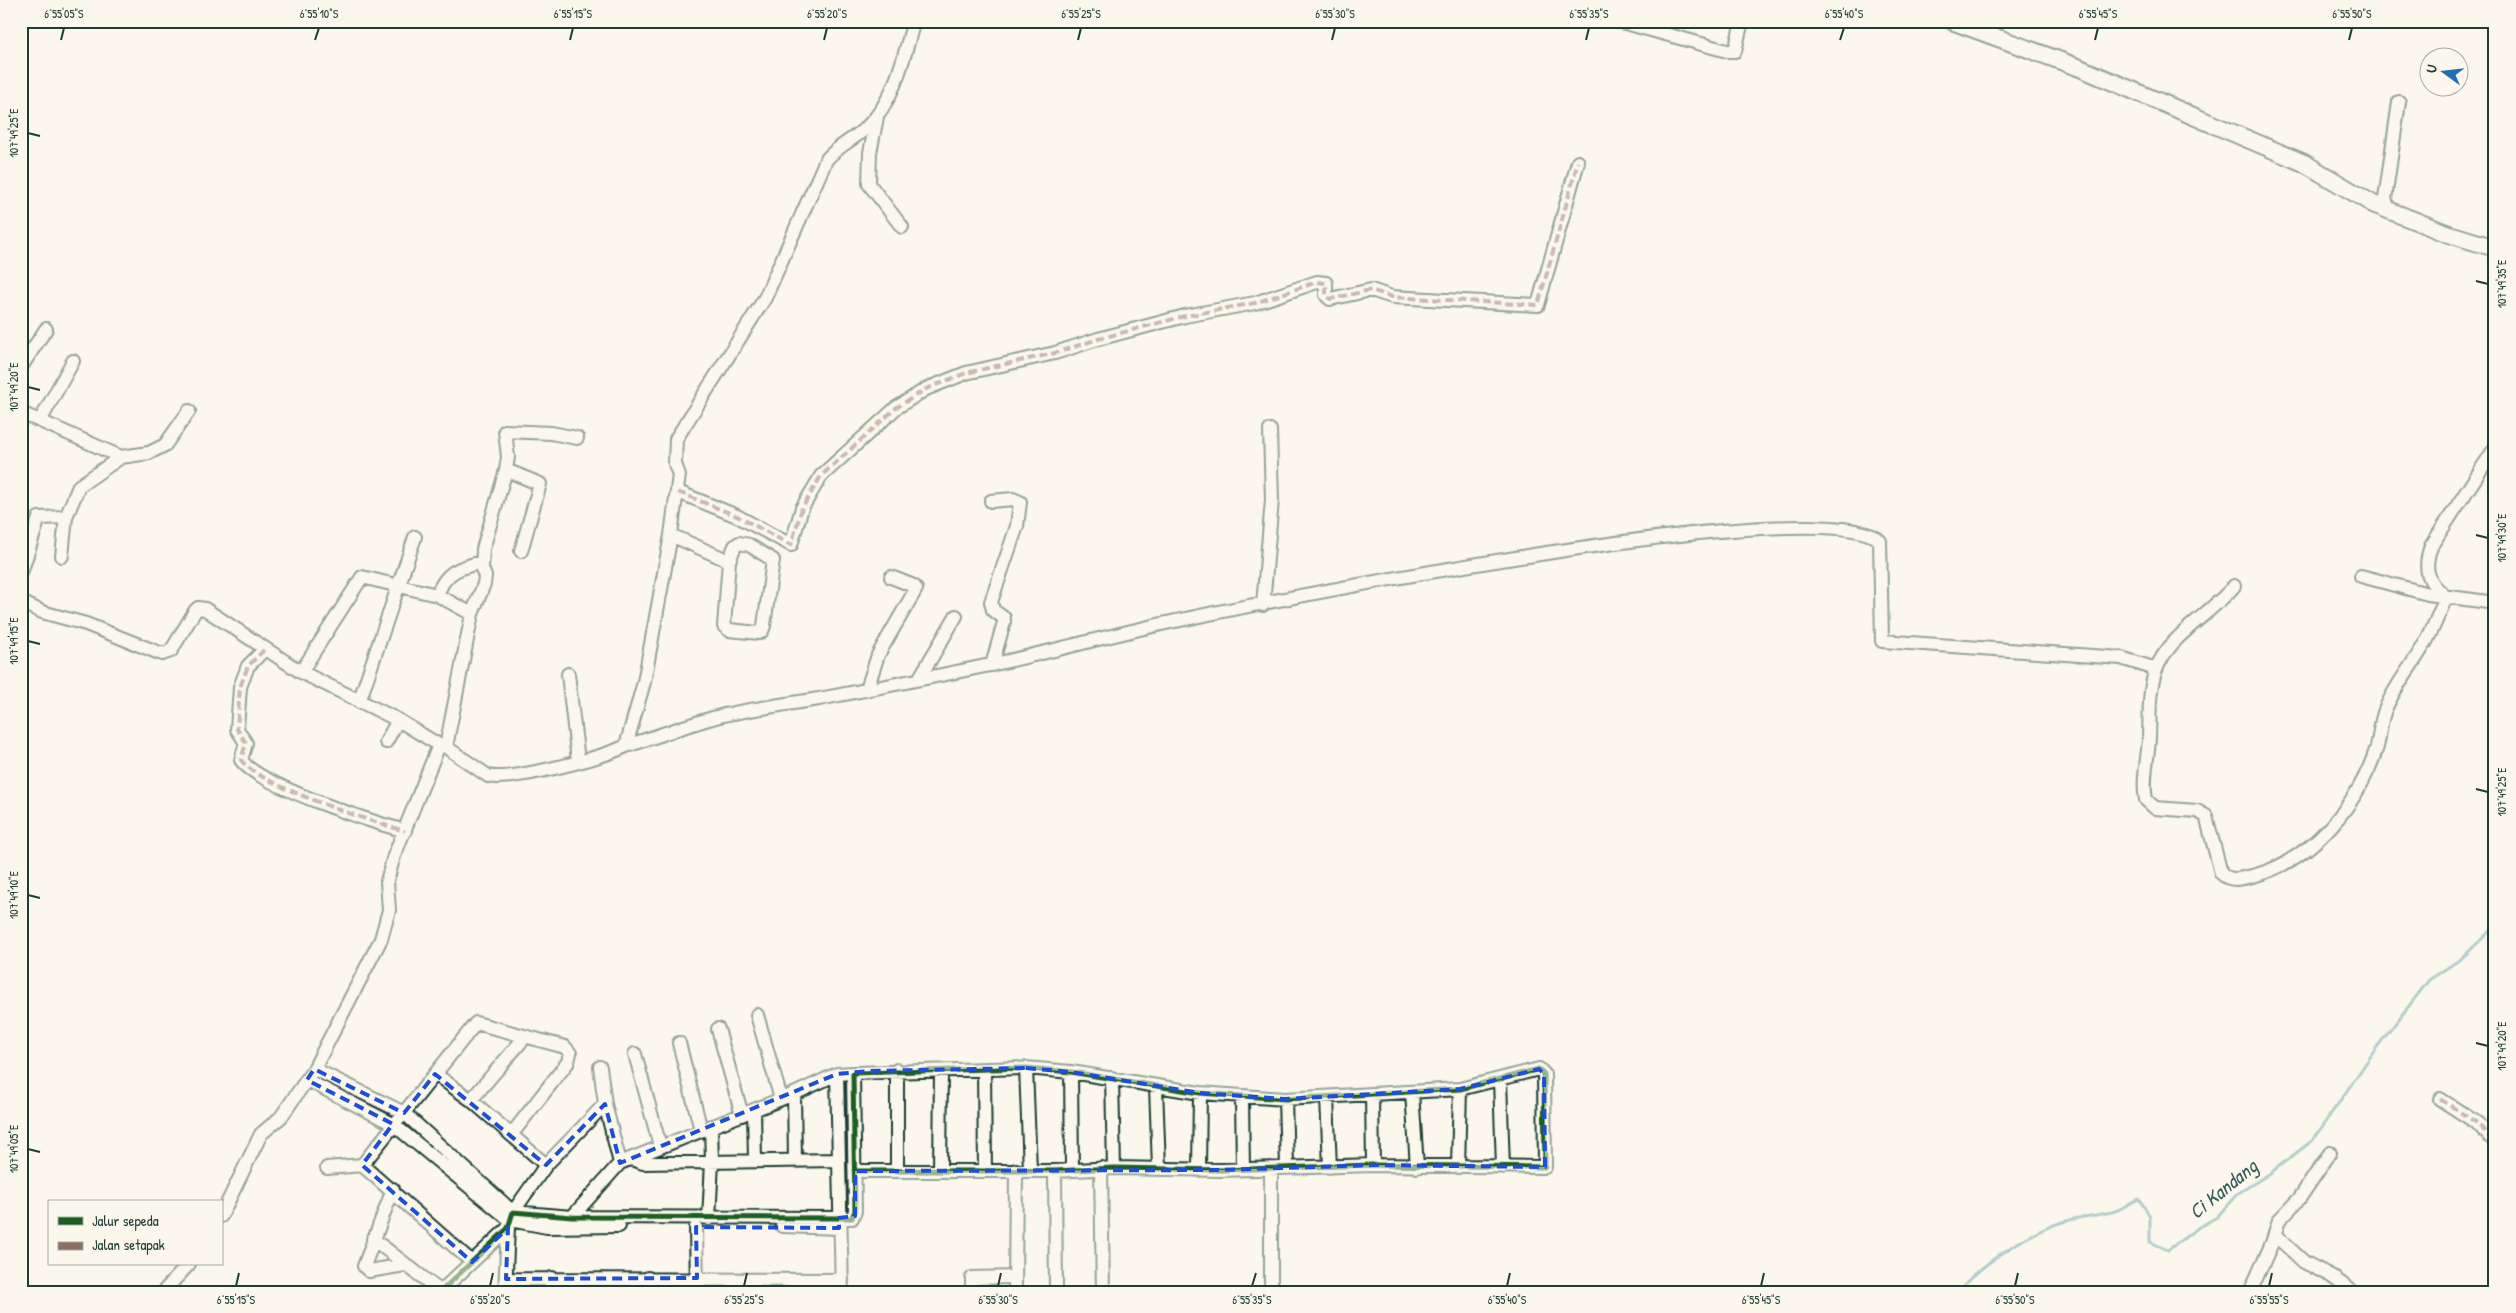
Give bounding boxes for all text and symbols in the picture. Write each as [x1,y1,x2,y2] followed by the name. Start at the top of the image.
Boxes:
[44,5,84,22] text: 6°55'05"S
[300,5,339,22] text: 6°55'10"S
[554,5,593,22] text: 6°55'15"S
[807,5,847,22] text: 6°55'20"S
[1061,5,1101,22] text: 6°55'25"S
[1315,5,1355,22] text: 6°55'30"S
[1569,5,1609,22] text: 6°55'35"S
[1825,5,1864,22] text: 6°55'40"S
[2079,5,2118,22] text: 6°55'45"S
[2332,5,2372,22] text: 6°55'50"S
[2418,48,2468,98] north arrow
[2421,62,2441,75] text: U
[5,108,22,157] text: 107°49'25"E
[2493,259,2510,308] text: 107°49'35"E
[5,362,22,412] text: 107°49'20"E
[2493,513,2510,563] text: 107°49'30"E
[5,616,22,665] text: 107°49'15"E
[2493,767,2510,816] text: 107°49'25"E
[5,870,22,919] text: 107°49'10"E
[2493,1021,2510,1071] text: 107°49'20"E
[5,1124,22,1173] text: 107°49'05"E
[2183,1152,2264,1225] water label: Ci Kandang
[48,1200,222,1266] legend
[92,1210,159,1231] text: Jalur sepeda
[92,1234,165,1255] text: Jalan setapak
[217,1291,256,1308] text: 6°55'15"S
[470,1291,510,1308] text: 6°55'20"S
[724,1291,764,1308] text: 6°55'25"S
[978,1291,1018,1308] text: 6°55'30"S
[1232,1291,1272,1308] text: 6°55'35"S
[1488,1291,1527,1308] text: 6°55'40"S
[1742,1291,1781,1308] text: 6°55'45"S
[1995,1291,2035,1308] text: 6°55'50"S
[2250,1291,2289,1308] text: 6°55'55"S

